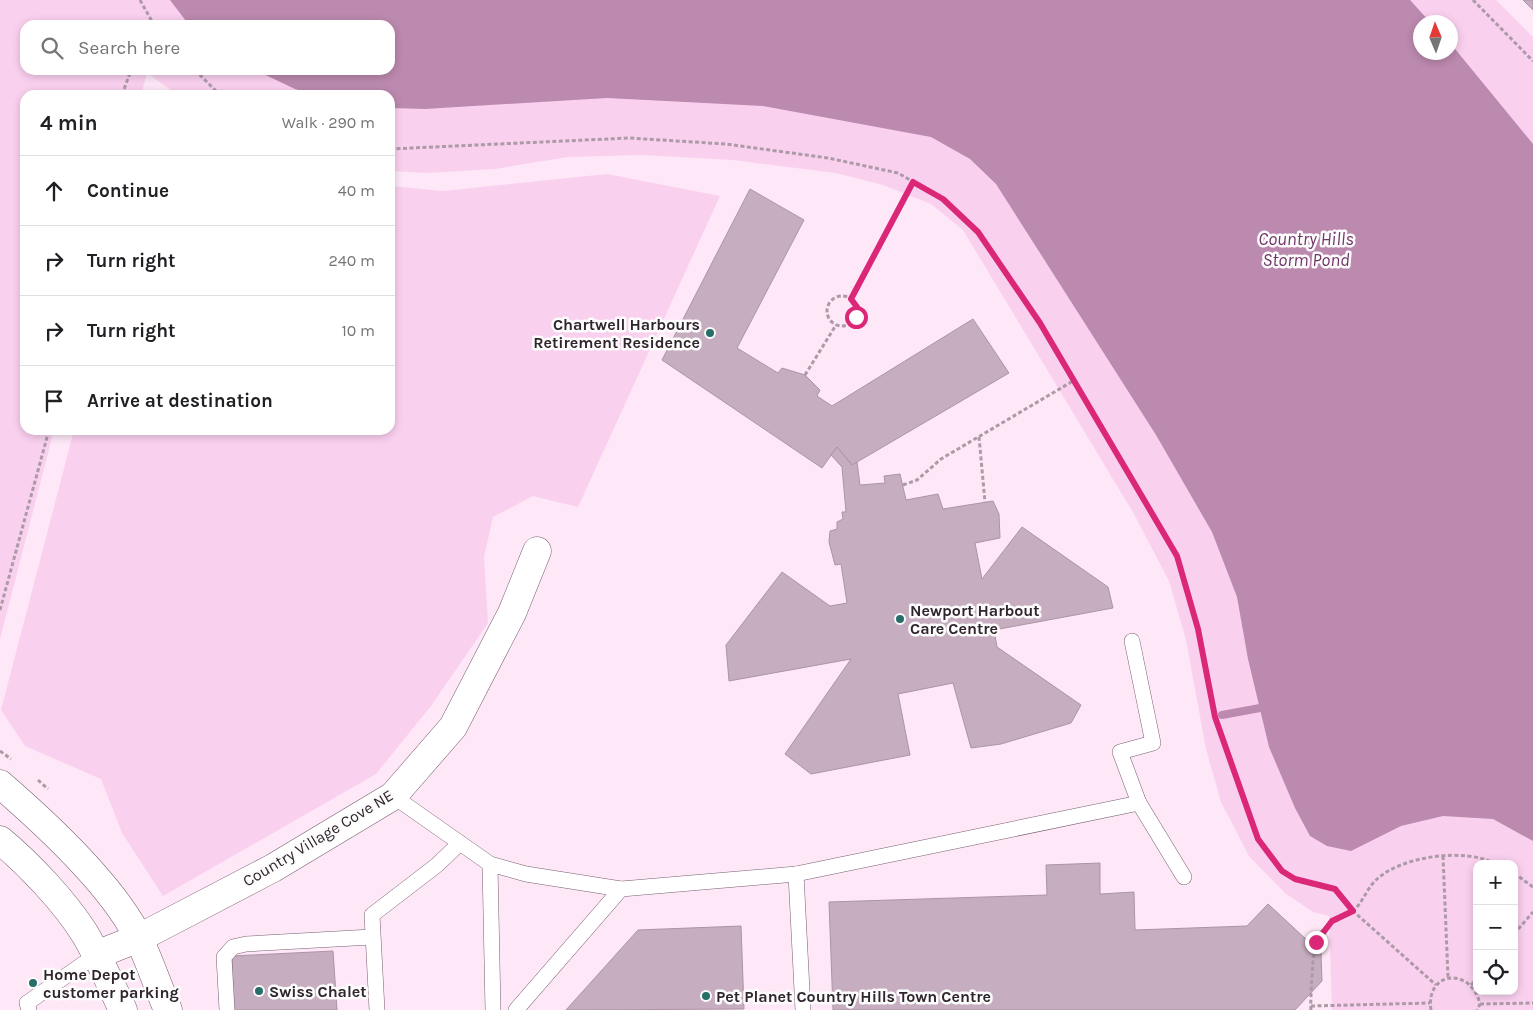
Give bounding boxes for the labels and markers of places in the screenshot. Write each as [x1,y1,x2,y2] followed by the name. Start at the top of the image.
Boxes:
[533,315,700,352] place label: Chartwell Harbours Retirement Residence
[704,327,716,339] marker: Chartwell Harbours Retirement Residence
[910,601,1040,638] place label: Newport Harbout Care Centre
[894,613,906,625] marker: Newport Harbout Care Centre
[43,965,179,1002] place label: Home Depot customer parking
[27,977,39,989] marker: Home Depot customer parking
[269,982,367,1001] place label: Swiss Chalet
[253,985,265,997] marker: Swiss Chalet
[716,987,991,1006] place label: Pet Planet Country Hills Town Centre
[700,990,712,1002] marker: Pet Planet Country Hills Town Centre

